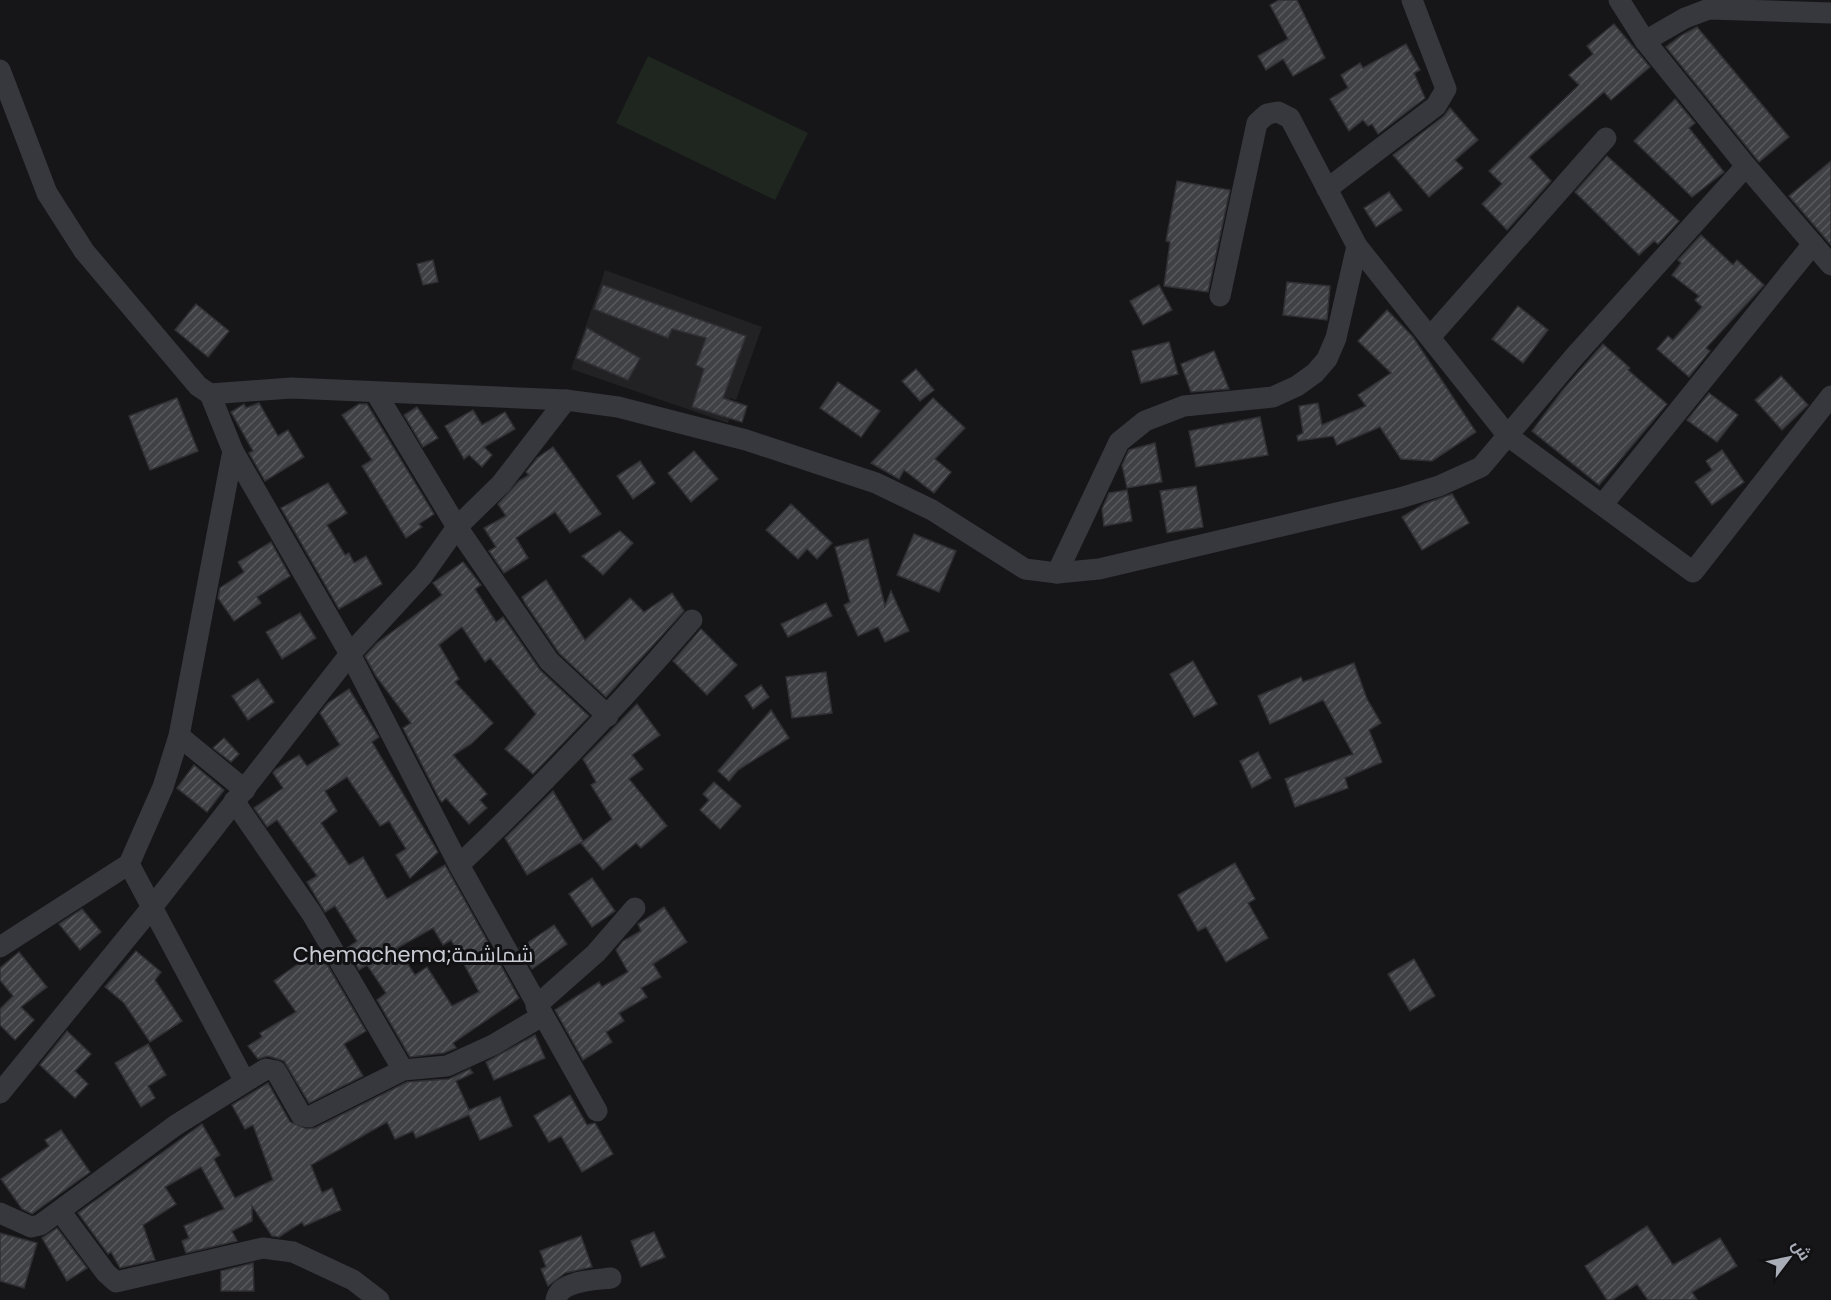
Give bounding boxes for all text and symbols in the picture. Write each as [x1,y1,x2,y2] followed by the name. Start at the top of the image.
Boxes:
[293,940,533,969] district label: Chemachema;شماشمة
[1759,1228,1819,1288] north arrow
[1786,1236,1816,1265] text: ش

